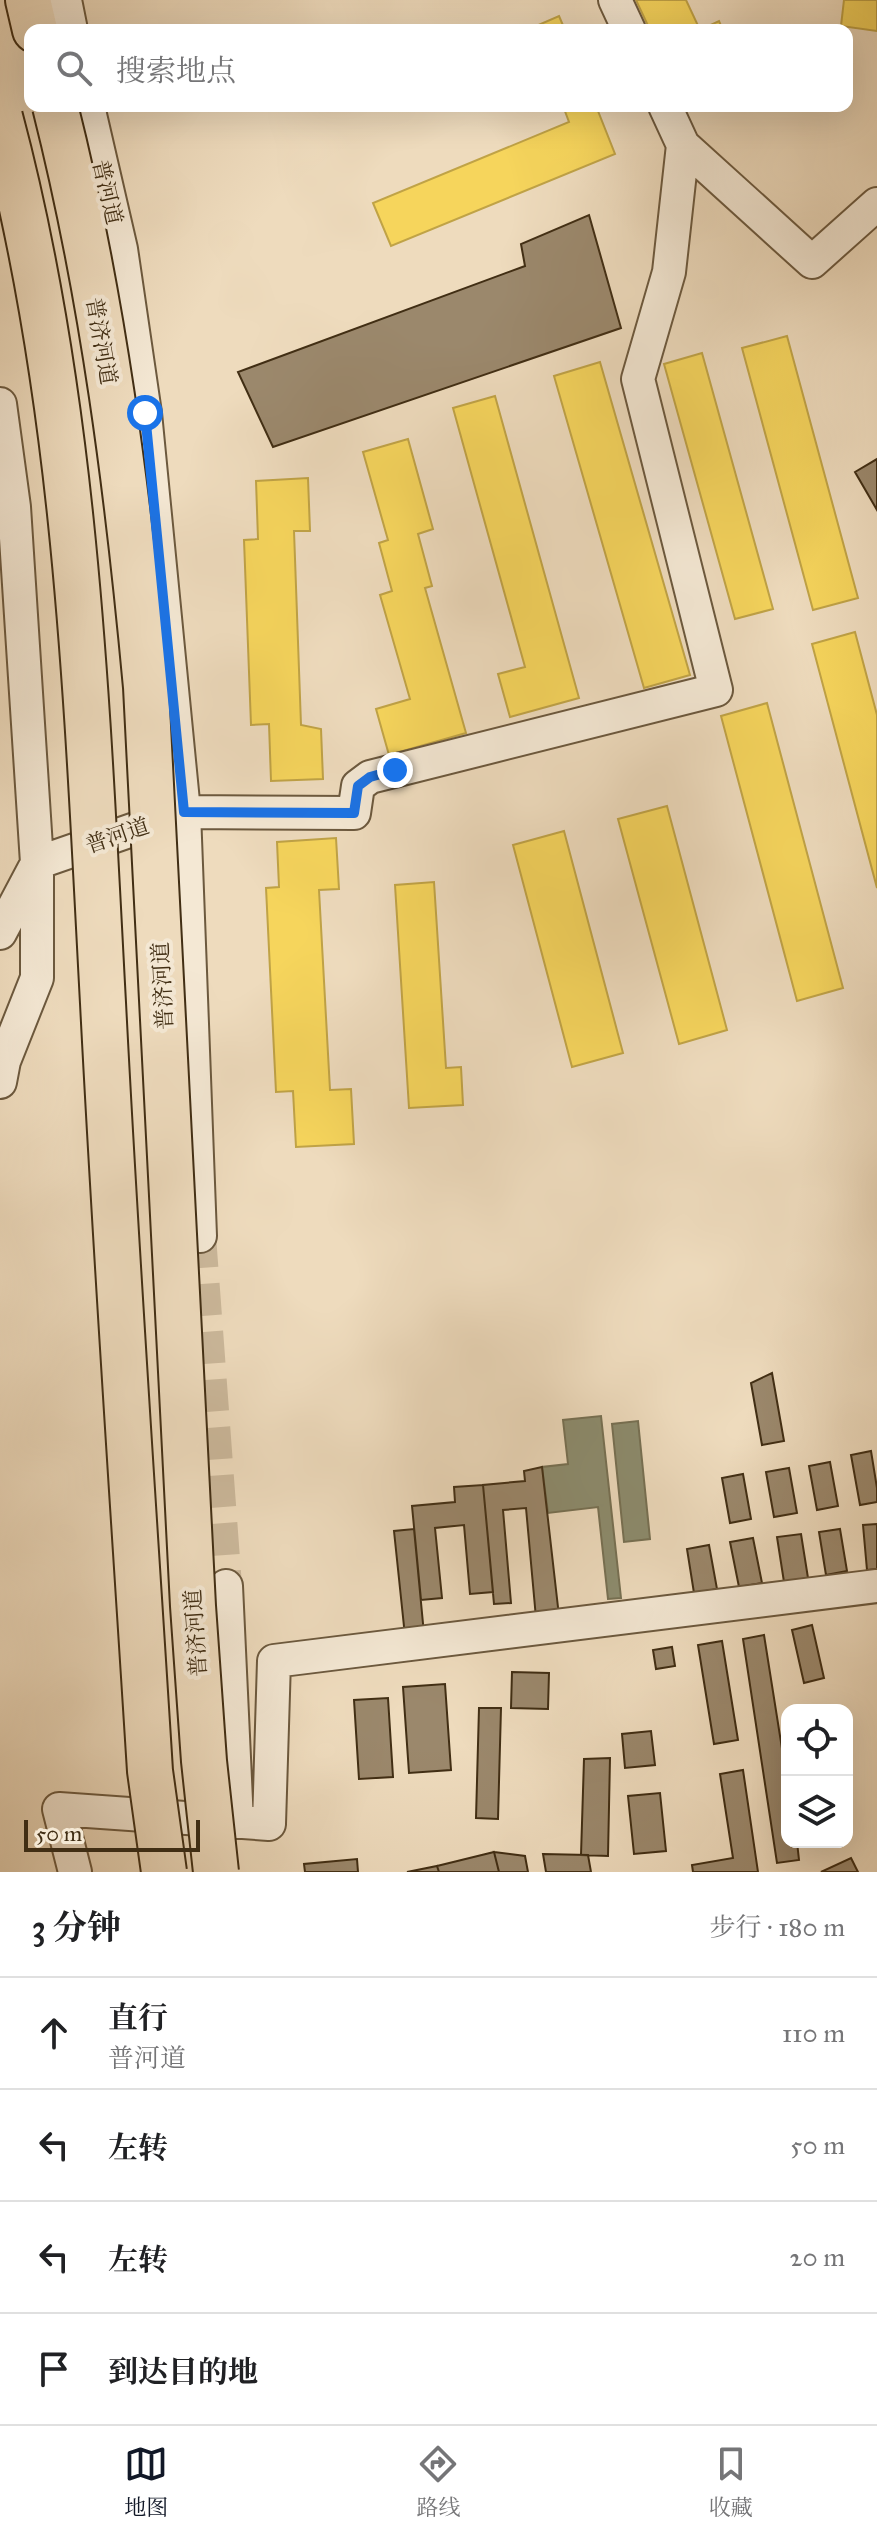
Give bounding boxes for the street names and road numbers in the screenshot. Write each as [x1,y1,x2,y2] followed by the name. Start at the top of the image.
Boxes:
[87,157,128,227] street label: 普河道
[81,295,122,387] street label: 普济河道
[82,812,153,859] street label: 普河道
[147,941,178,1031] street label: 普济河道
[179,1588,212,1678] street label: 普济河道

